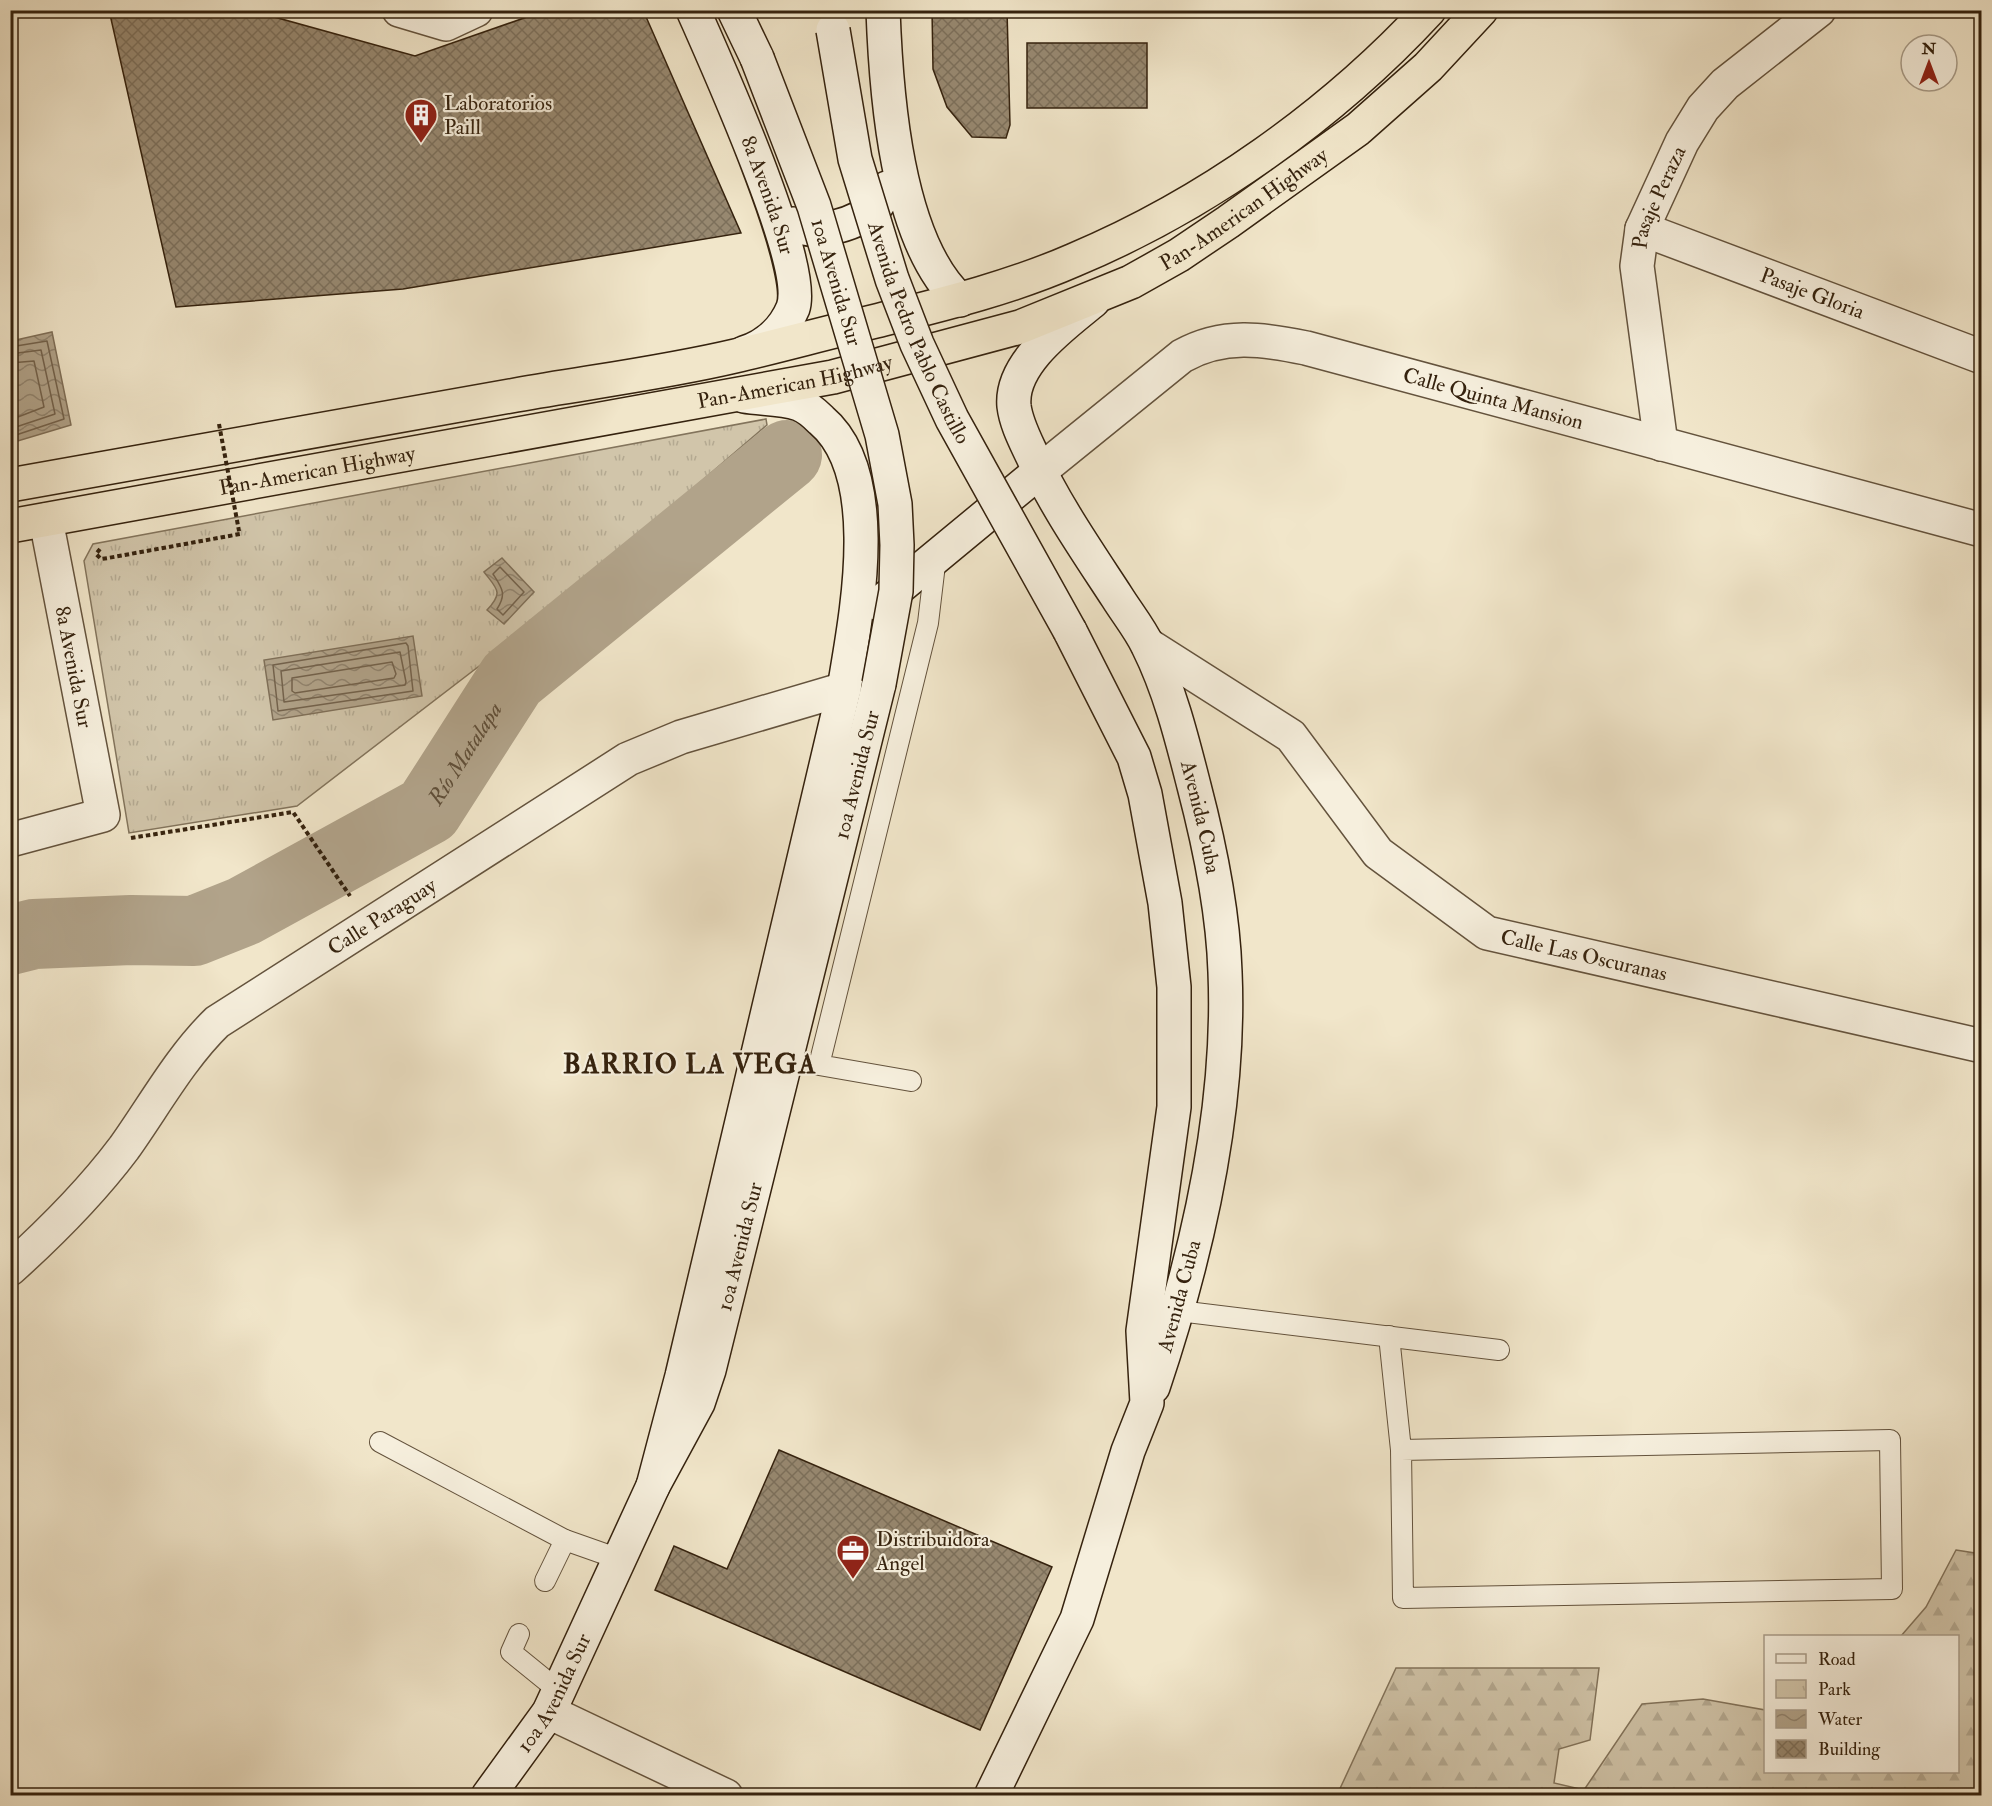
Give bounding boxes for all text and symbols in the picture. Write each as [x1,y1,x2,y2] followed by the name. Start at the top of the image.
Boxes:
[1899,33,1959,93] north arrow
[1921,39,1937,59] text: N
[444,90,552,141] place label: Laboratorios Paill
[403,97,439,144] building icon: Laboratorios Paill
[734,132,800,258] street label: 8a Avenida Sur
[1155,141,1334,277] street label: Pan-American Highway
[1626,141,1693,251] street label: Pasaje Peraza
[804,215,868,349] street label: 10a Avenida Sur
[861,217,976,449] street label: Avenida Pedro Pablo Castillo
[1756,262,1868,326] street label: Pasaje Gloria
[695,348,896,415] street label: Pan-American Highway
[1400,362,1587,436] street label: Calle Quinta Mansion
[217,440,418,502] street label: Pan-American Highway
[48,604,99,730] street label: 8a Avenida Sur
[421,697,509,811] water label: Río Matalapa
[828,708,886,842] street label: 10a Avenida Sur
[1174,757,1227,876] street label: Avenida Cuba
[323,872,442,962] street label: Calle Paraguay
[1498,924,1670,988] street label: Calle Las Oscuranas
[563,1048,817,1081] district label: BARRIO LA VEGA
[711,1179,769,1314] street label: 10a Avenida Sur
[1151,1237,1208,1356] street label: Avenida Cuba
[875,1526,990,1577] place label: Distribuidora Angel
[835,1533,871,1580] office icon: Distribuidora Angel
[511,1629,597,1758] street label: 10a Avenida Sur
[1764,1635,1959,1773] legend
[1818,1648,1856,1671] text: Road
[1818,1678,1851,1701] text: Park
[1817,1708,1862,1731] text: Water
[1818,1738,1881,1761] text: Building

